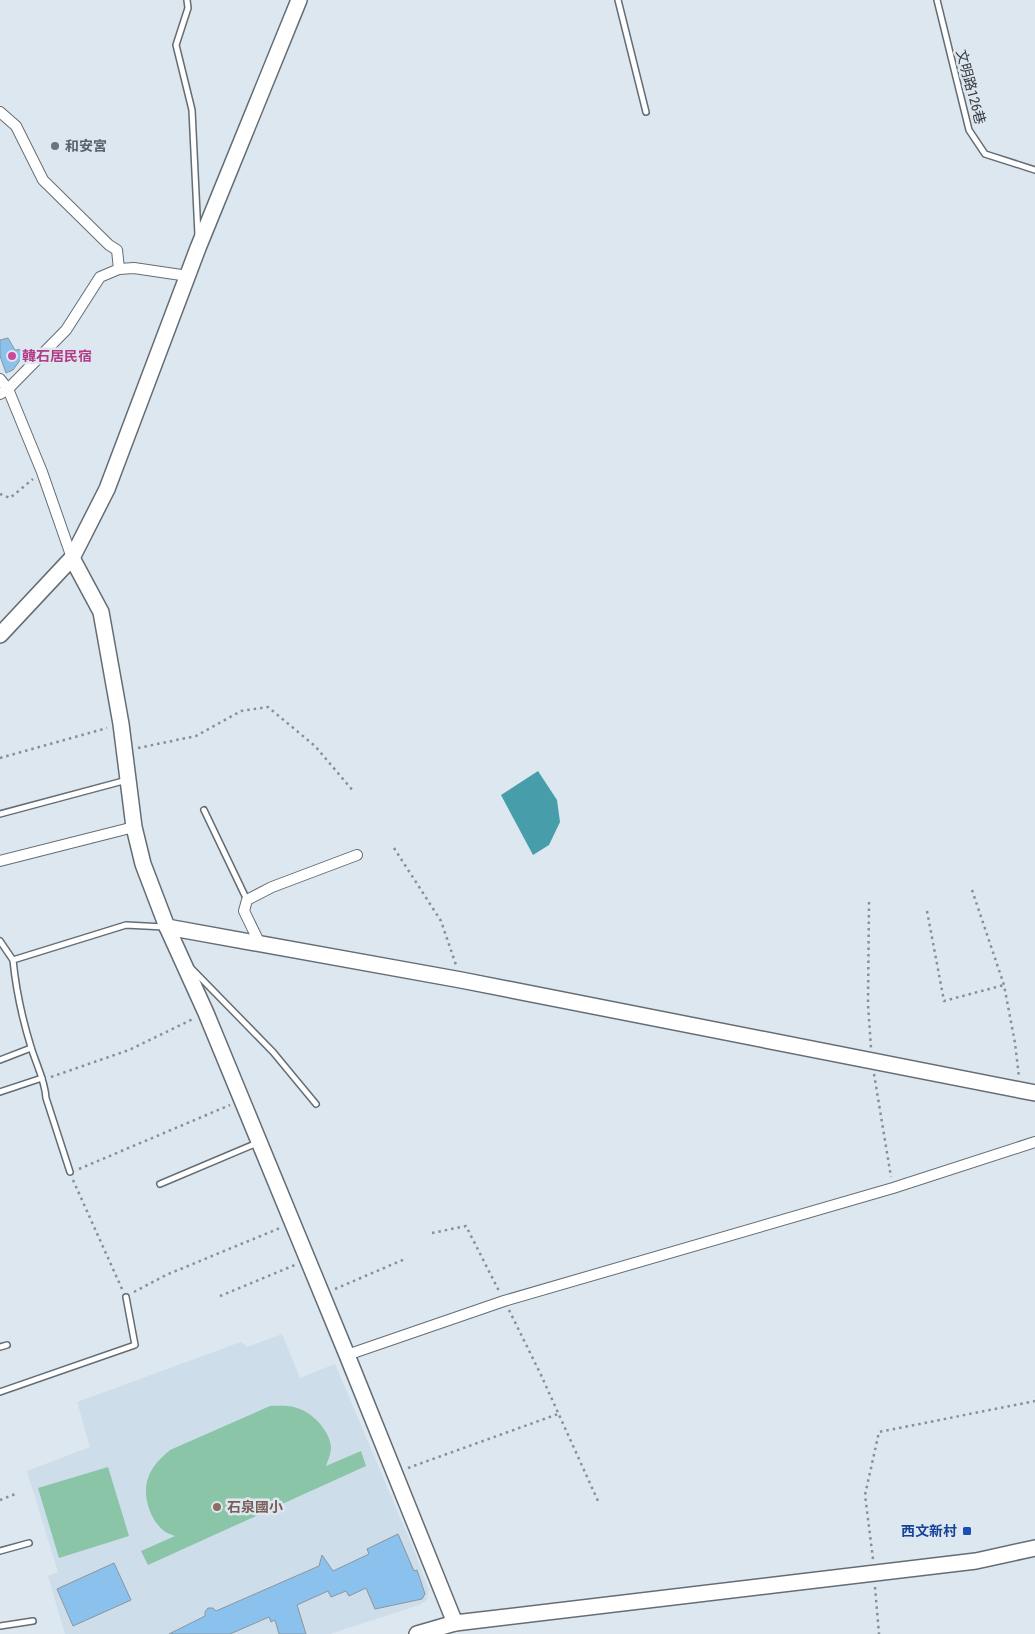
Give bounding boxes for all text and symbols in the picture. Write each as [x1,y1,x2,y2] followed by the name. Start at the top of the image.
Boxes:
[953,48,989,126] street label: 文明路126巷
[65,138,107,154] place label: 和安宮
[49,140,61,152] marker: 和安宮
[22,348,92,364] place label: 韓石居民宿
[6,350,18,362] marker: 韓石居民宿
[227,1499,283,1515] place label: 石泉國小
[211,1501,223,1513] marker: 石泉國小
[901,1523,957,1539] place label: 西文新村
[961,1525,973,1537] marker: 西文新村

